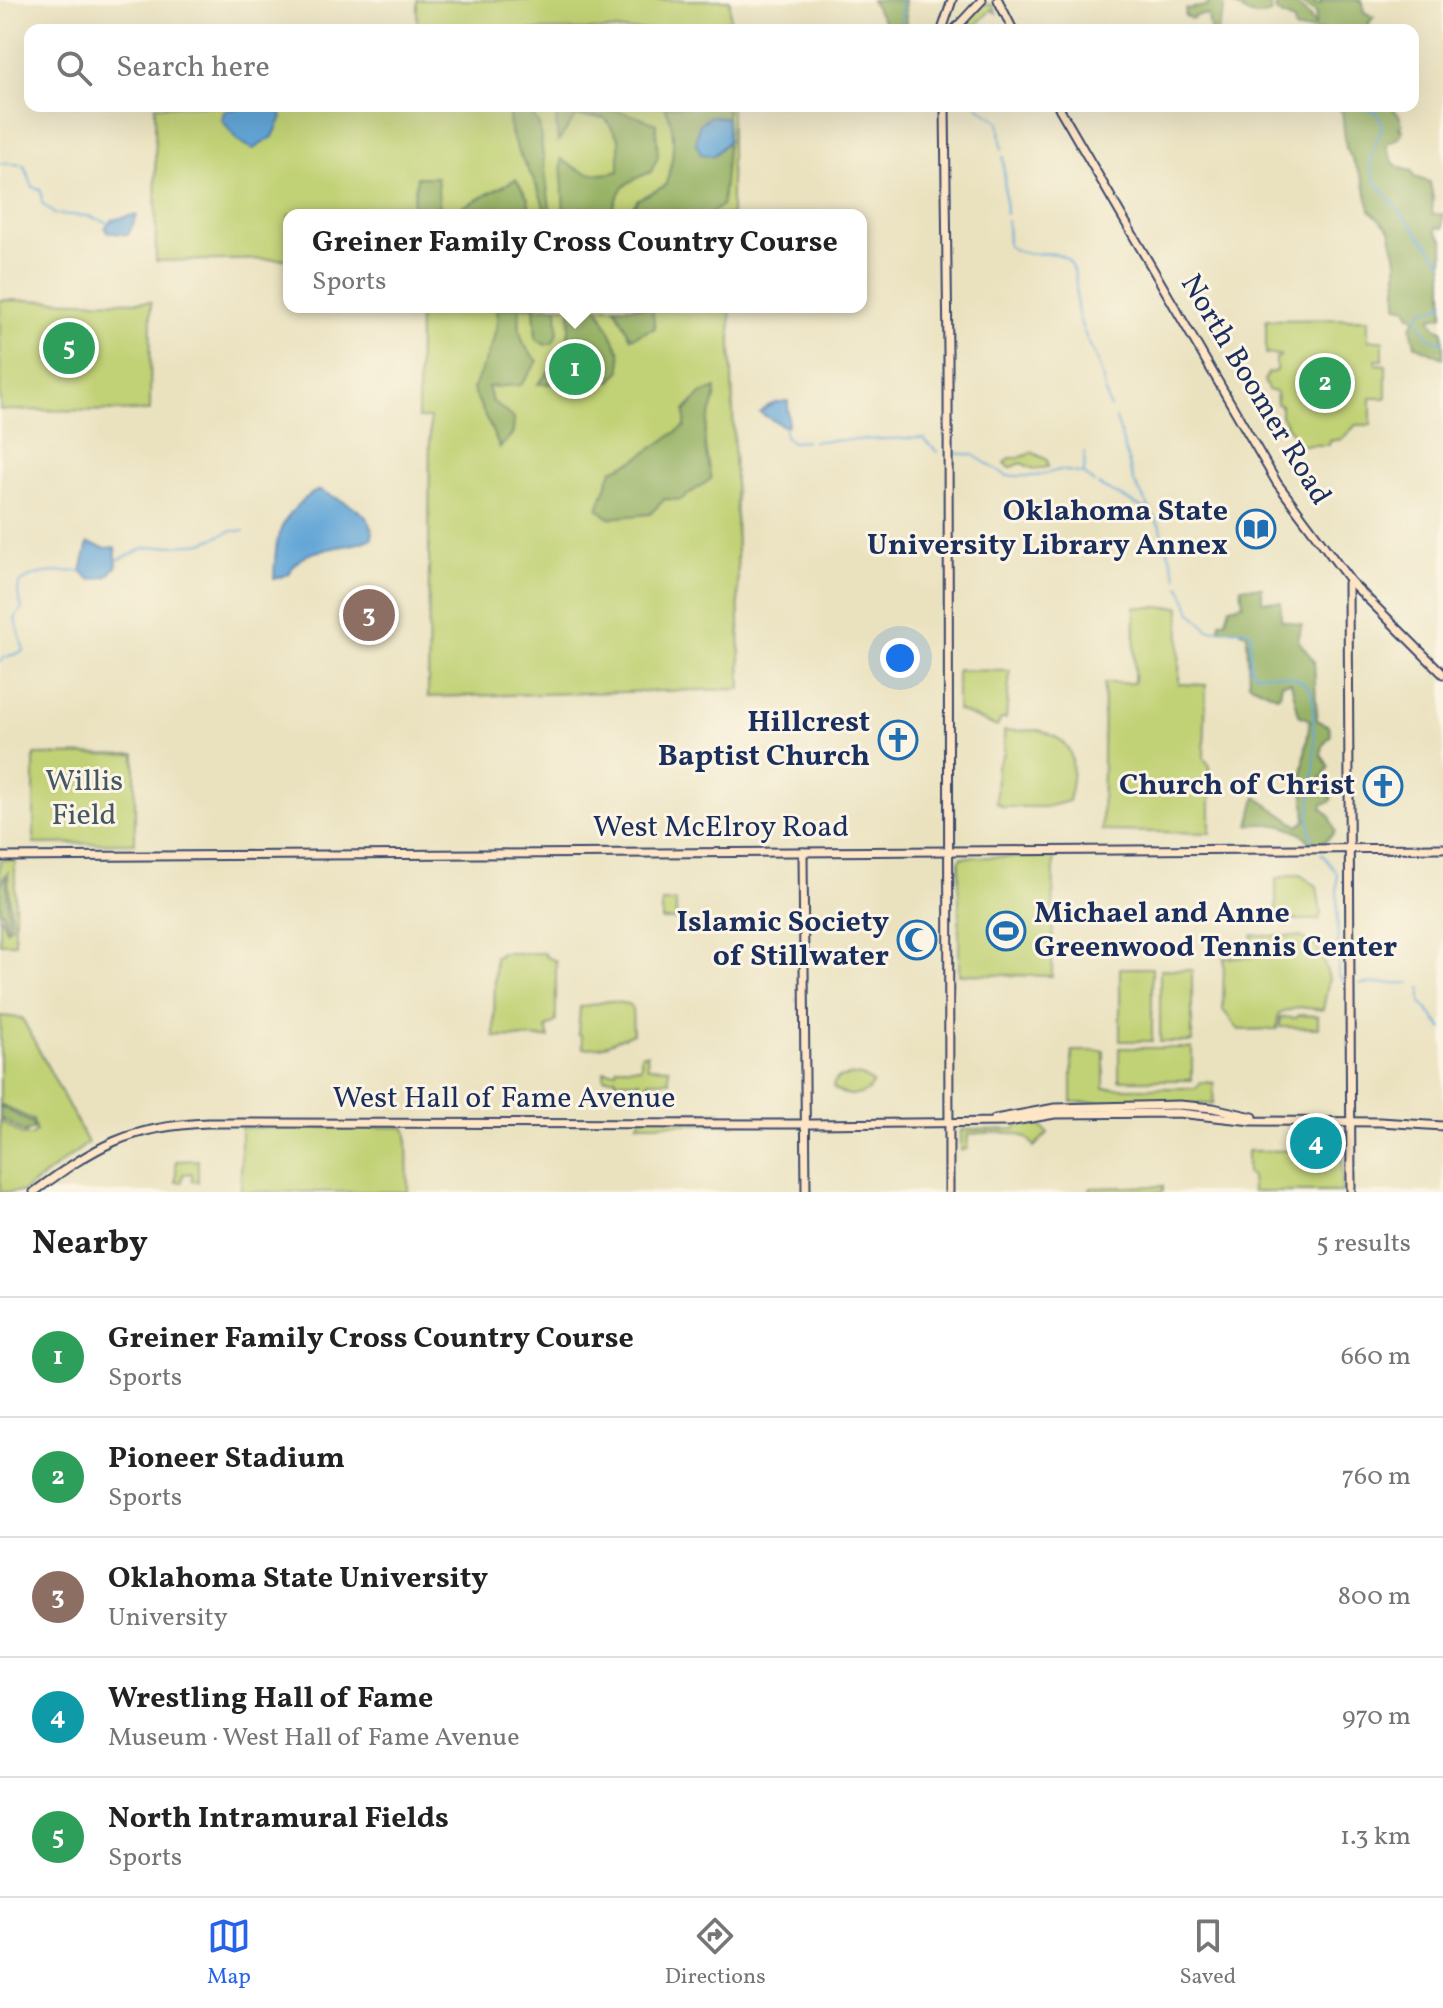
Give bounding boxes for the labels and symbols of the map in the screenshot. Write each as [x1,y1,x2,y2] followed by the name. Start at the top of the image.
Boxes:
[1169,267,1341,513] street label: North Boomer Road
[43,318,95,378] pin: 5
[549,339,601,399] pin: 1
[1299,353,1351,413] pin: 2
[867,491,1228,567] place label: Oklahoma State University Library Annex
[1235,508,1277,550] library icon: Oklahoma State University Library Annex
[343,585,395,645] pin: 3
[880,638,920,678] your location
[658,702,870,778] place label: Hillcrest Baptist Church
[877,719,919,761] church icon: Hillcrest Baptist Church
[45,761,123,837] park label: Willis Field
[1119,765,1355,807] place label: Church of Christ
[1362,765,1404,807] church icon: Church of Christ
[593,807,849,849] street label: West McElroy Road
[1034,893,1397,969] place label: Michael and Anne Greenwood Tennis Center
[677,902,889,978] place label: Islamic Society of Stillwater
[985,910,1027,952] sports icon: Michael and Anne Greenwood Tennis Center
[896,919,938,961] mosque icon: Islamic Society of Stillwater
[332,1078,676,1120] street label: West Hall of Fame Avenue
[1290,1113,1342,1173] pin: 4

